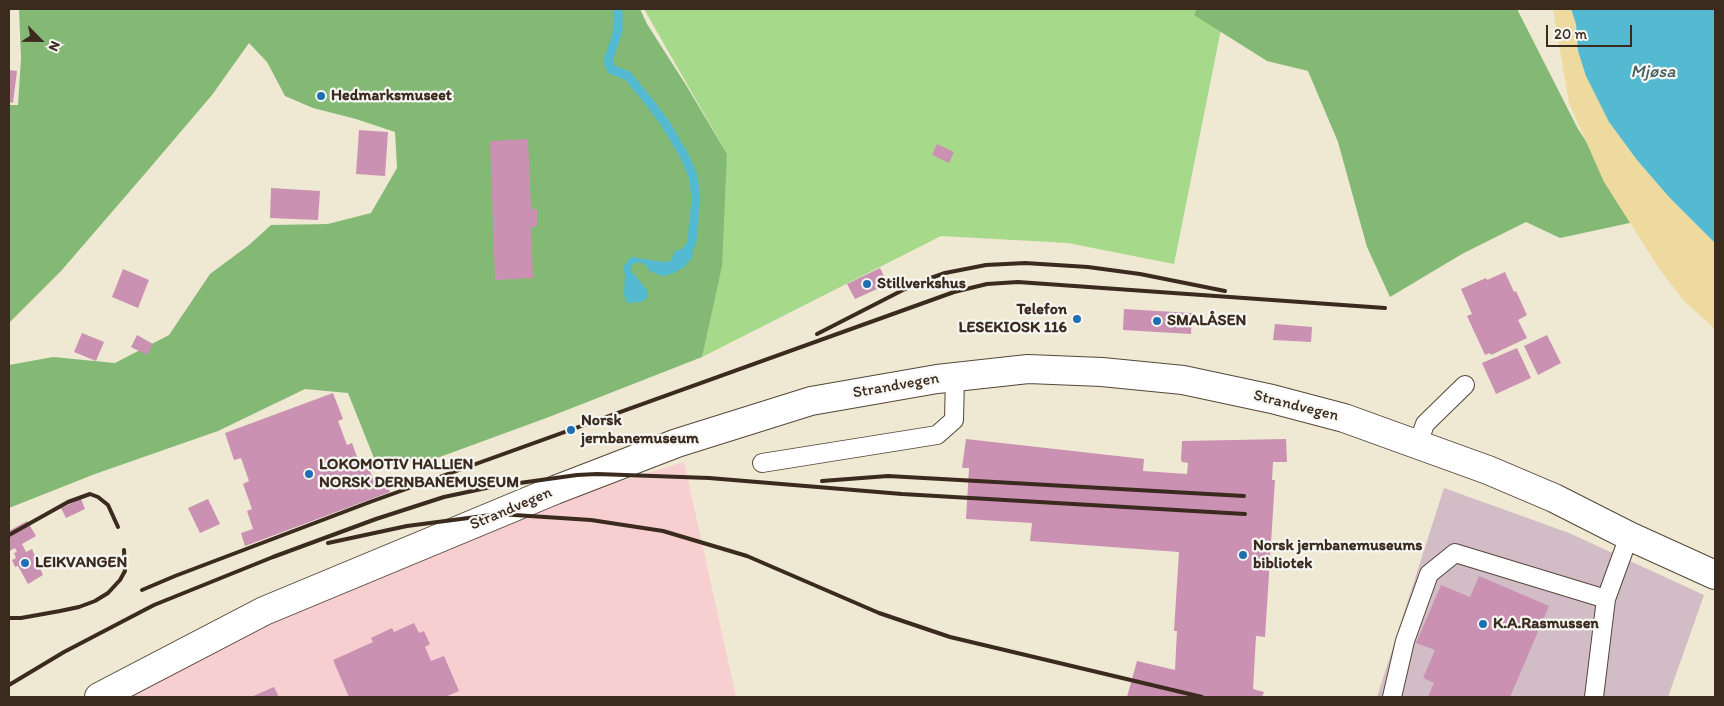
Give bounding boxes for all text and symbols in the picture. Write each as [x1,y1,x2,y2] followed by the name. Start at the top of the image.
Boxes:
[15,15,65,65] north arrow
[1549,15,1635,47] scale bar
[1554,25,1587,43] text: 20 m
[45,38,64,54] text: N
[1630,61,1676,83] water label: Mjøsa
[331,86,452,106] place label: Hedmarksmuseet
[315,90,327,102] marker: Hedmarksmuseet
[877,274,966,294] place label: Stillverkshus
[861,278,873,290] marker: Stillverkshus
[958,300,1067,338] place label: Telefon LESEKIOSK 116
[1167,311,1246,331] place label: SMALÅSEN
[1071,313,1083,325] marker: Telefon LESEKIOSK 116
[1151,315,1163,327] marker: SMALÅSEN
[851,369,941,403] street label: Strandvegen
[1251,386,1341,426] street label: Strandvegen
[581,411,699,449] place label: Norsk jernbanemuseum
[565,424,577,436] marker: Norsk jernbanemuseum
[319,455,519,493] place label: LOKOMOTIV HALLIEN NORSK DERNBANEMUSEUM
[303,468,315,480] marker: LOKOMOTIV HALLIEN NORSK DERNBANEMUSEUM
[467,483,555,535] street label: Strandvegen
[1253,536,1422,574] place label: Norsk jernbanemuseums bibliotek
[1237,549,1249,561] marker: Norsk jernbanemuseums bibliotek
[35,553,127,573] place label: LEIKVANGEN
[19,557,31,569] marker: LEIKVANGEN
[1493,614,1599,634] place label: K.A.Rasmussen
[1477,618,1489,630] marker: K.A.Rasmussen

